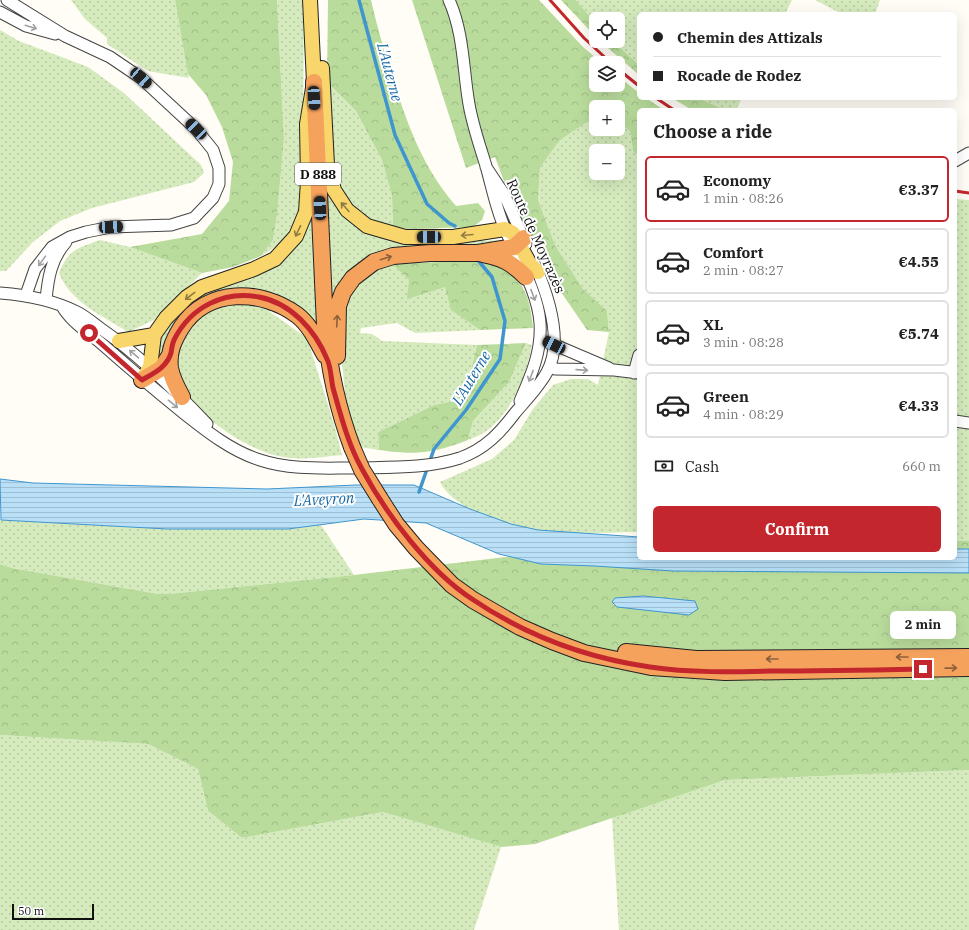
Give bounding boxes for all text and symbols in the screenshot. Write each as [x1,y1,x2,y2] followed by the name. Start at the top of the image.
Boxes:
[589,12,625,180] map controls
[589,12,625,48] button: locate
[25,24,38,31] one-way arrow
[677,28,823,47] text: Chemin des Attizals
[373,40,407,104] water label: L'Auterne
[589,56,625,92] button: layers
[128,66,154,90] car
[677,66,801,85] text: Rocade de Rodez
[307,86,321,110] car
[589,100,625,136] button: +
[183,116,209,142] car
[653,120,772,143] text: Choose a ride
[589,144,625,180] button: −
[295,163,341,185] road number: D 888
[655,171,691,207] icon: car
[703,171,771,190] text: Economy
[503,176,569,296] street label: Route de Moyrazès
[898,180,939,199] text: €3.37
[703,190,784,207] text: 1 min · 08:26
[313,196,327,220] car
[341,202,350,213] one-way arrow
[99,220,123,234] car
[294,225,301,237] one-way arrow
[417,231,441,243] car
[460,232,473,239] one-way arrow
[655,243,691,279] icon: car
[703,243,763,262] text: Comfort
[898,252,939,271] text: €4.55
[379,254,392,261] one-way arrow
[37,255,46,266] one-way arrow
[703,262,784,279] text: 2 min · 08:27
[530,288,538,300] one-way arrow
[185,291,196,300] one-way arrow
[334,315,341,328] one-way arrow
[655,315,691,351] icon: car
[703,315,723,334] text: XL
[80,324,98,342] route start
[898,324,939,343] text: €5.74
[541,334,567,356] car
[703,334,784,351] text: 3 min · 08:28
[447,347,495,409] water label: L'Auterne
[129,349,140,358] one-way arrow
[575,366,588,373] one-way arrow
[527,369,535,381] one-way arrow
[655,387,691,423] icon: car
[703,387,749,406] text: Green
[898,396,939,415] text: €4.33
[167,399,178,408] one-way arrow
[703,406,784,423] text: 4 min · 08:29
[653,455,675,477] icon: cash
[685,457,719,476] text: Cash
[902,458,941,475] text: 660 m
[292,488,355,510] water label: L'Aveyron
[653,506,941,552] button: Confirm
[890,611,956,639] callout: 2 min
[905,616,941,633] text: 2 min
[896,653,909,661] one-way arrow
[766,655,779,662] one-way arrow
[914,660,932,678] route end
[944,665,957,672] one-way arrow
[12,902,94,921] scale bar
[18,904,44,918] text: 50 m

